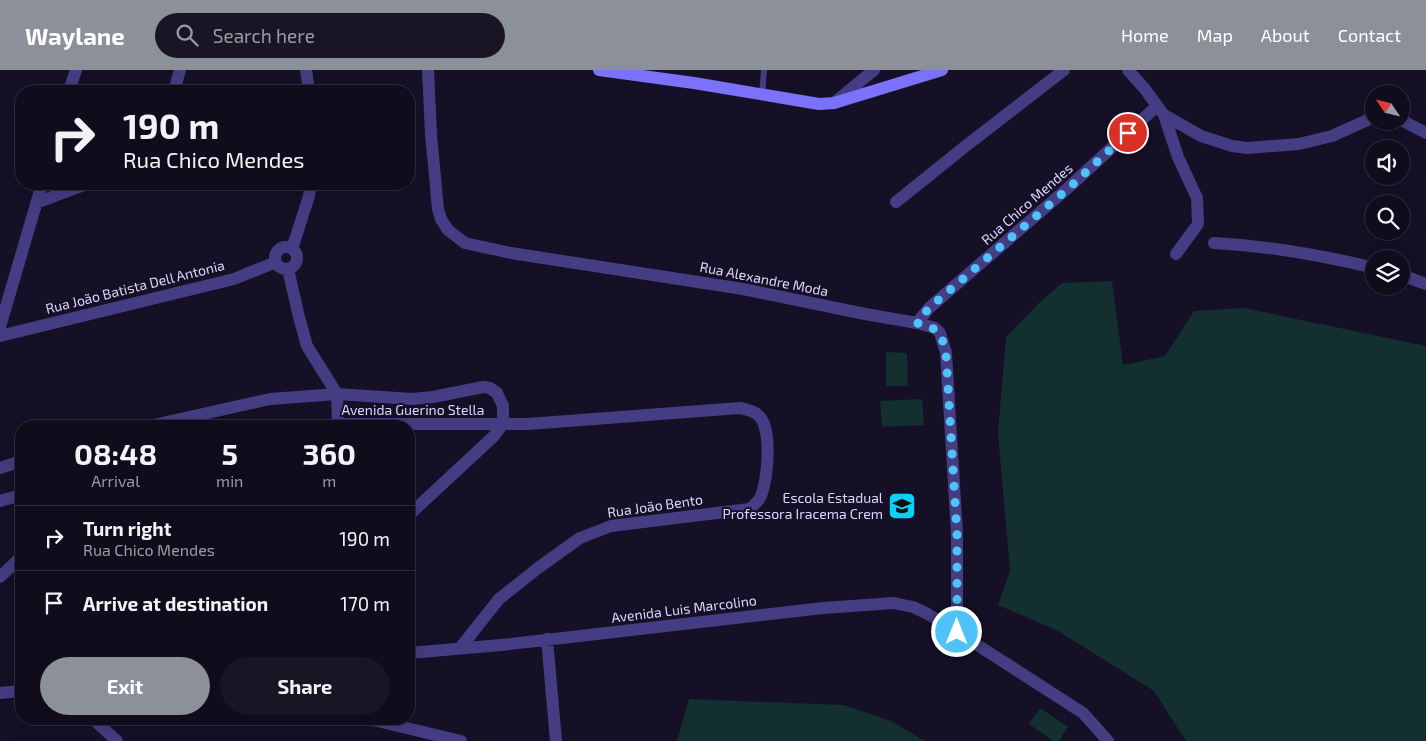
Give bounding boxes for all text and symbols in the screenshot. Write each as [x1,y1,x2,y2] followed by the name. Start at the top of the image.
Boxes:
[155,13,505,58] search box
[25,21,125,50] text: Waylane
[173,21,201,49] icon: search
[213,24,315,47] text: Search here
[1121,24,1169,46] text: Home
[1197,24,1233,46] text: Map
[1261,24,1310,46] text: About
[1338,24,1401,46] text: Contact
[1365,85,1410,130] north arrow
[1365,85,1410,295] map controls
[123,104,219,146] text: 190 m
[40,105,105,170] icon: right
[1107,112,1149,154] pin
[1114,119,1142,147] icon: arrive
[1365,140,1410,185] button: sound
[123,146,304,172] text: Rua Chico Mendes
[978,159,1076,248] street label: Rua Chico Mendes
[1365,195,1410,240] button: search
[1365,250,1410,295] button: layers
[44,256,226,317] street label: Rua João Batista Dell Antonia
[698,258,830,299] street label: Rua Alexandre Moda
[342,401,484,418] street label: Avenida Guerino Stella
[74,435,157,471] text: 08:48
[221,435,238,471] text: 5
[302,435,356,471] text: 360
[91,471,140,490] text: Arrival
[216,471,243,490] text: min
[322,471,336,490] text: m
[723,489,884,522] place label: Escola Estadual Professora Iracema Crem
[606,490,704,521] street label: Rua João Bento
[887,491,917,521] school or university icon: Escola Estadual Professora Iracema Crem
[83,517,171,540] text: Turn right
[40,524,68,552] icon: right
[339,527,390,550] text: 190 m
[83,540,215,559] text: Rua Chico Mendes
[40,589,68,617] icon: arrive
[610,591,758,626] street label: Avenida Luis Marcolino
[83,592,268,615] text: Arrive at destination
[340,592,390,615] text: 170 m
[930,605,982,657] position arrow
[40,657,210,715] button: Exit
[220,657,390,715] button: Share

